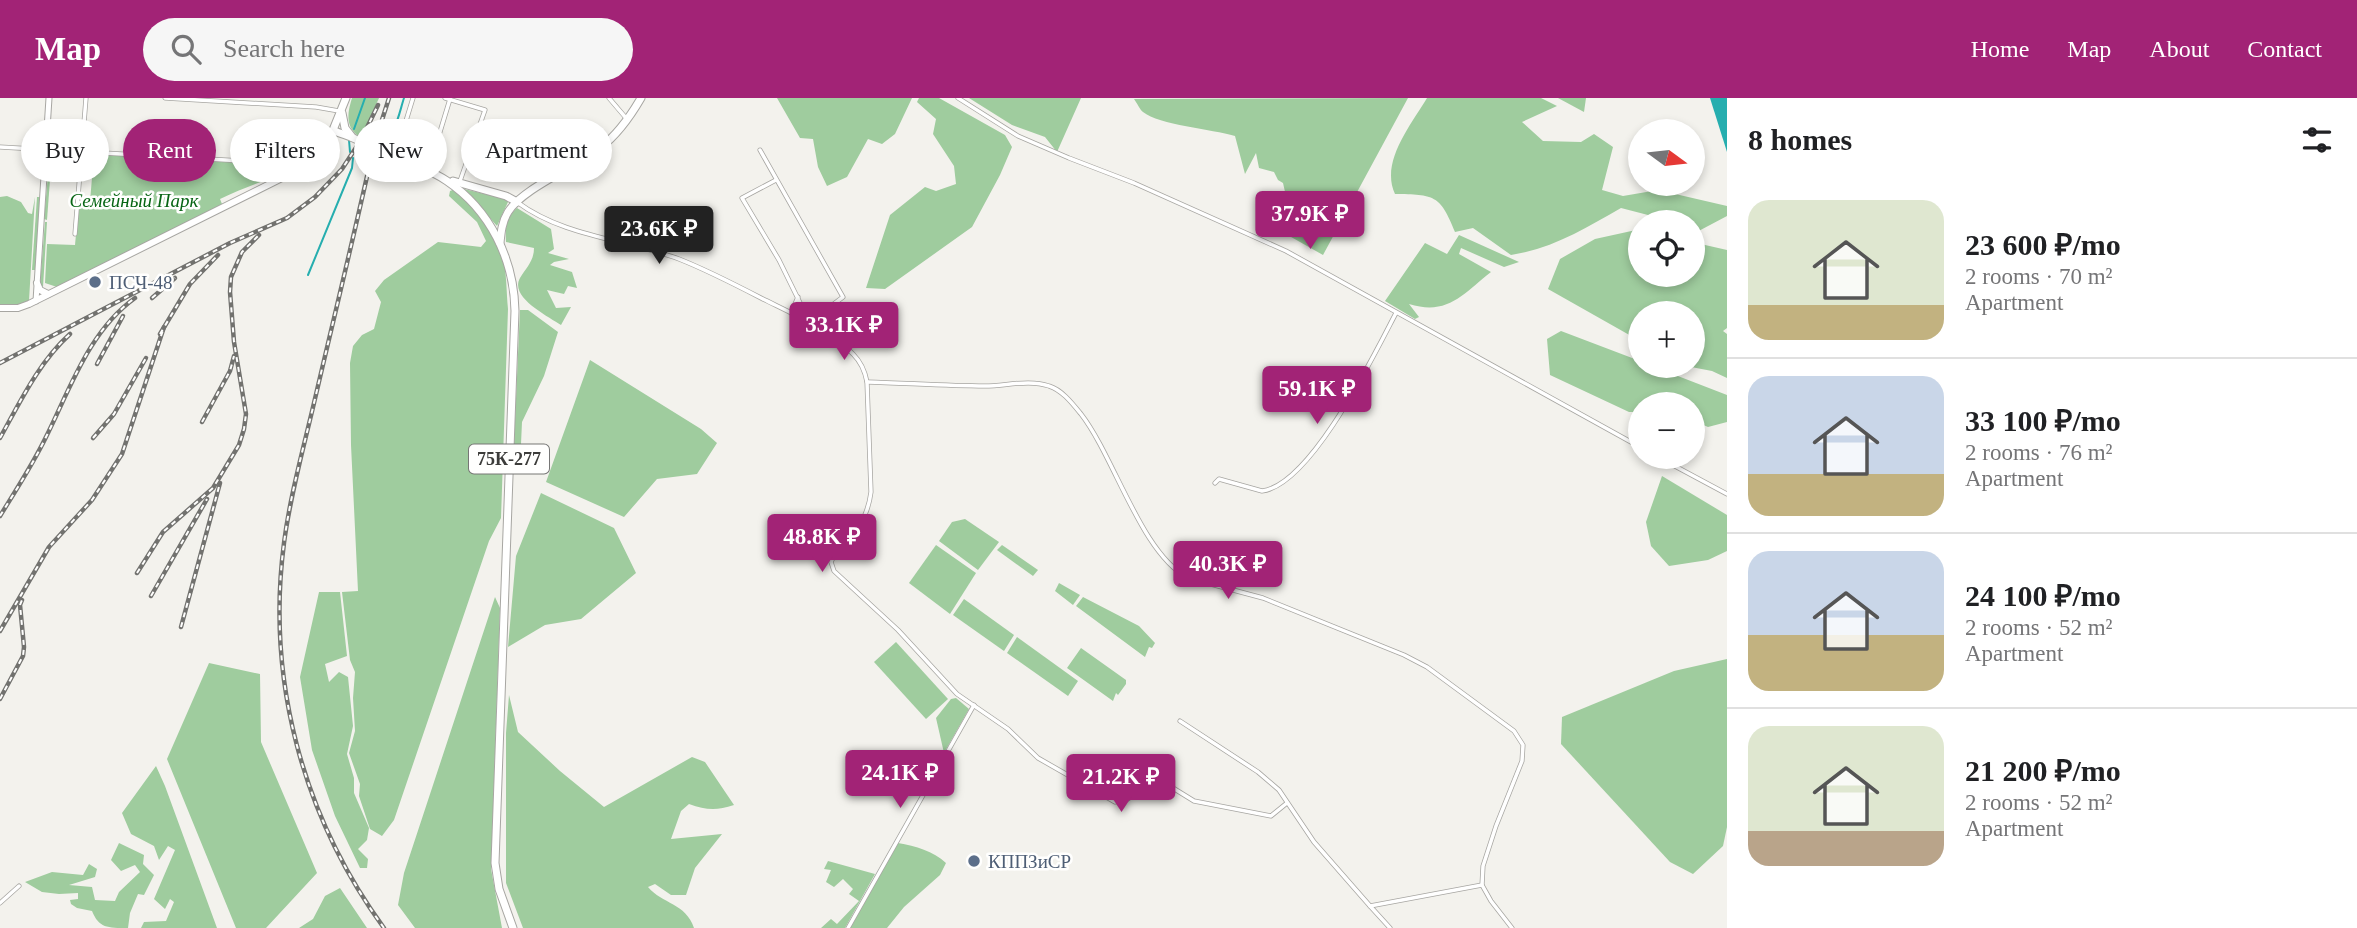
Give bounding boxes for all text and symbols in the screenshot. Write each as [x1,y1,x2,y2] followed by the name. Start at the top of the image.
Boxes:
[143,18,633,81] search box
[167,30,205,68] icon: search
[35,31,101,67] text: Map
[223,34,345,63] text: Search here
[1971,36,2029,62] text: Home
[2067,36,2111,62] text: Map
[2149,36,2209,62] text: About
[2247,36,2322,62] text: Contact
[21,119,109,182] chip: Buy
[123,119,216,182] chip: Rent
[230,119,340,182] chip: Filters
[354,119,447,182] chip: New
[461,119,612,182] chip: Apartment
[1628,119,1704,196] north arrow
[1628,119,1705,469] map controls
[2298,121,2336,159] icon: filters
[1748,123,1852,156] text: 8 homes
[70,190,200,211] park label: Семейный Парк
[1245,192,1375,251] pin: 37.9K ₽
[1271,201,1349,226] text: 37.9K ₽
[594,206,724,266] pin: 23.6K ₽
[1628,210,1705,287] button: locate
[620,216,698,241] text: 23.6K ₽
[1804,228,1888,312] icon: home
[1965,228,2121,261] text: 23 600 ₽/mo
[1965,264,2112,289] text: 2 rooms · 70 m²
[109,272,173,293] place label: ПСЧ-48
[87,274,103,290] marker: ПСЧ-48
[1965,290,2063,315] text: Apartment
[1628,301,1705,378] button: +
[779,302,909,362] pin: 33.1K ₽
[805,312,883,337] text: 33.1K ₽
[1252,366,1382,426] pin: 59.1K ₽
[1278,376,1356,401] text: 59.1K ₽
[1628,392,1705,469] button: −
[1804,404,1888,488] icon: home
[1965,404,2121,437] text: 33 100 ₽/mo
[1965,440,2112,465] text: 2 rooms · 76 m²
[469,444,549,474] road number: 75К-277
[1965,466,2063,491] text: Apartment
[757,514,887,574] pin: 48.8K ₽
[783,524,861,549] text: 48.8K ₽
[1163,542,1293,601] pin: 40.3K ₽
[1189,551,1267,576] text: 40.3K ₽
[1804,579,1888,663] icon: home
[1965,579,2121,612] text: 24 100 ₽/mo
[1965,615,2112,640] text: 2 rooms · 52 m²
[1965,641,2063,666] text: Apartment
[835,750,965,810] pin: 24.1K ₽
[1056,754,1186,814] pin: 21.2K ₽
[1804,754,1888,838] icon: home
[1965,754,2121,787] text: 21 200 ₽/mo
[861,760,939,785] text: 24.1K ₽
[1082,764,1160,789] text: 21.2K ₽
[1965,790,2112,815] text: 2 rooms · 52 m²
[1965,816,2063,841] text: Apartment
[988,851,1071,872] place label: КППЗиСР
[966,853,982,869] marker: КППЗиСР

